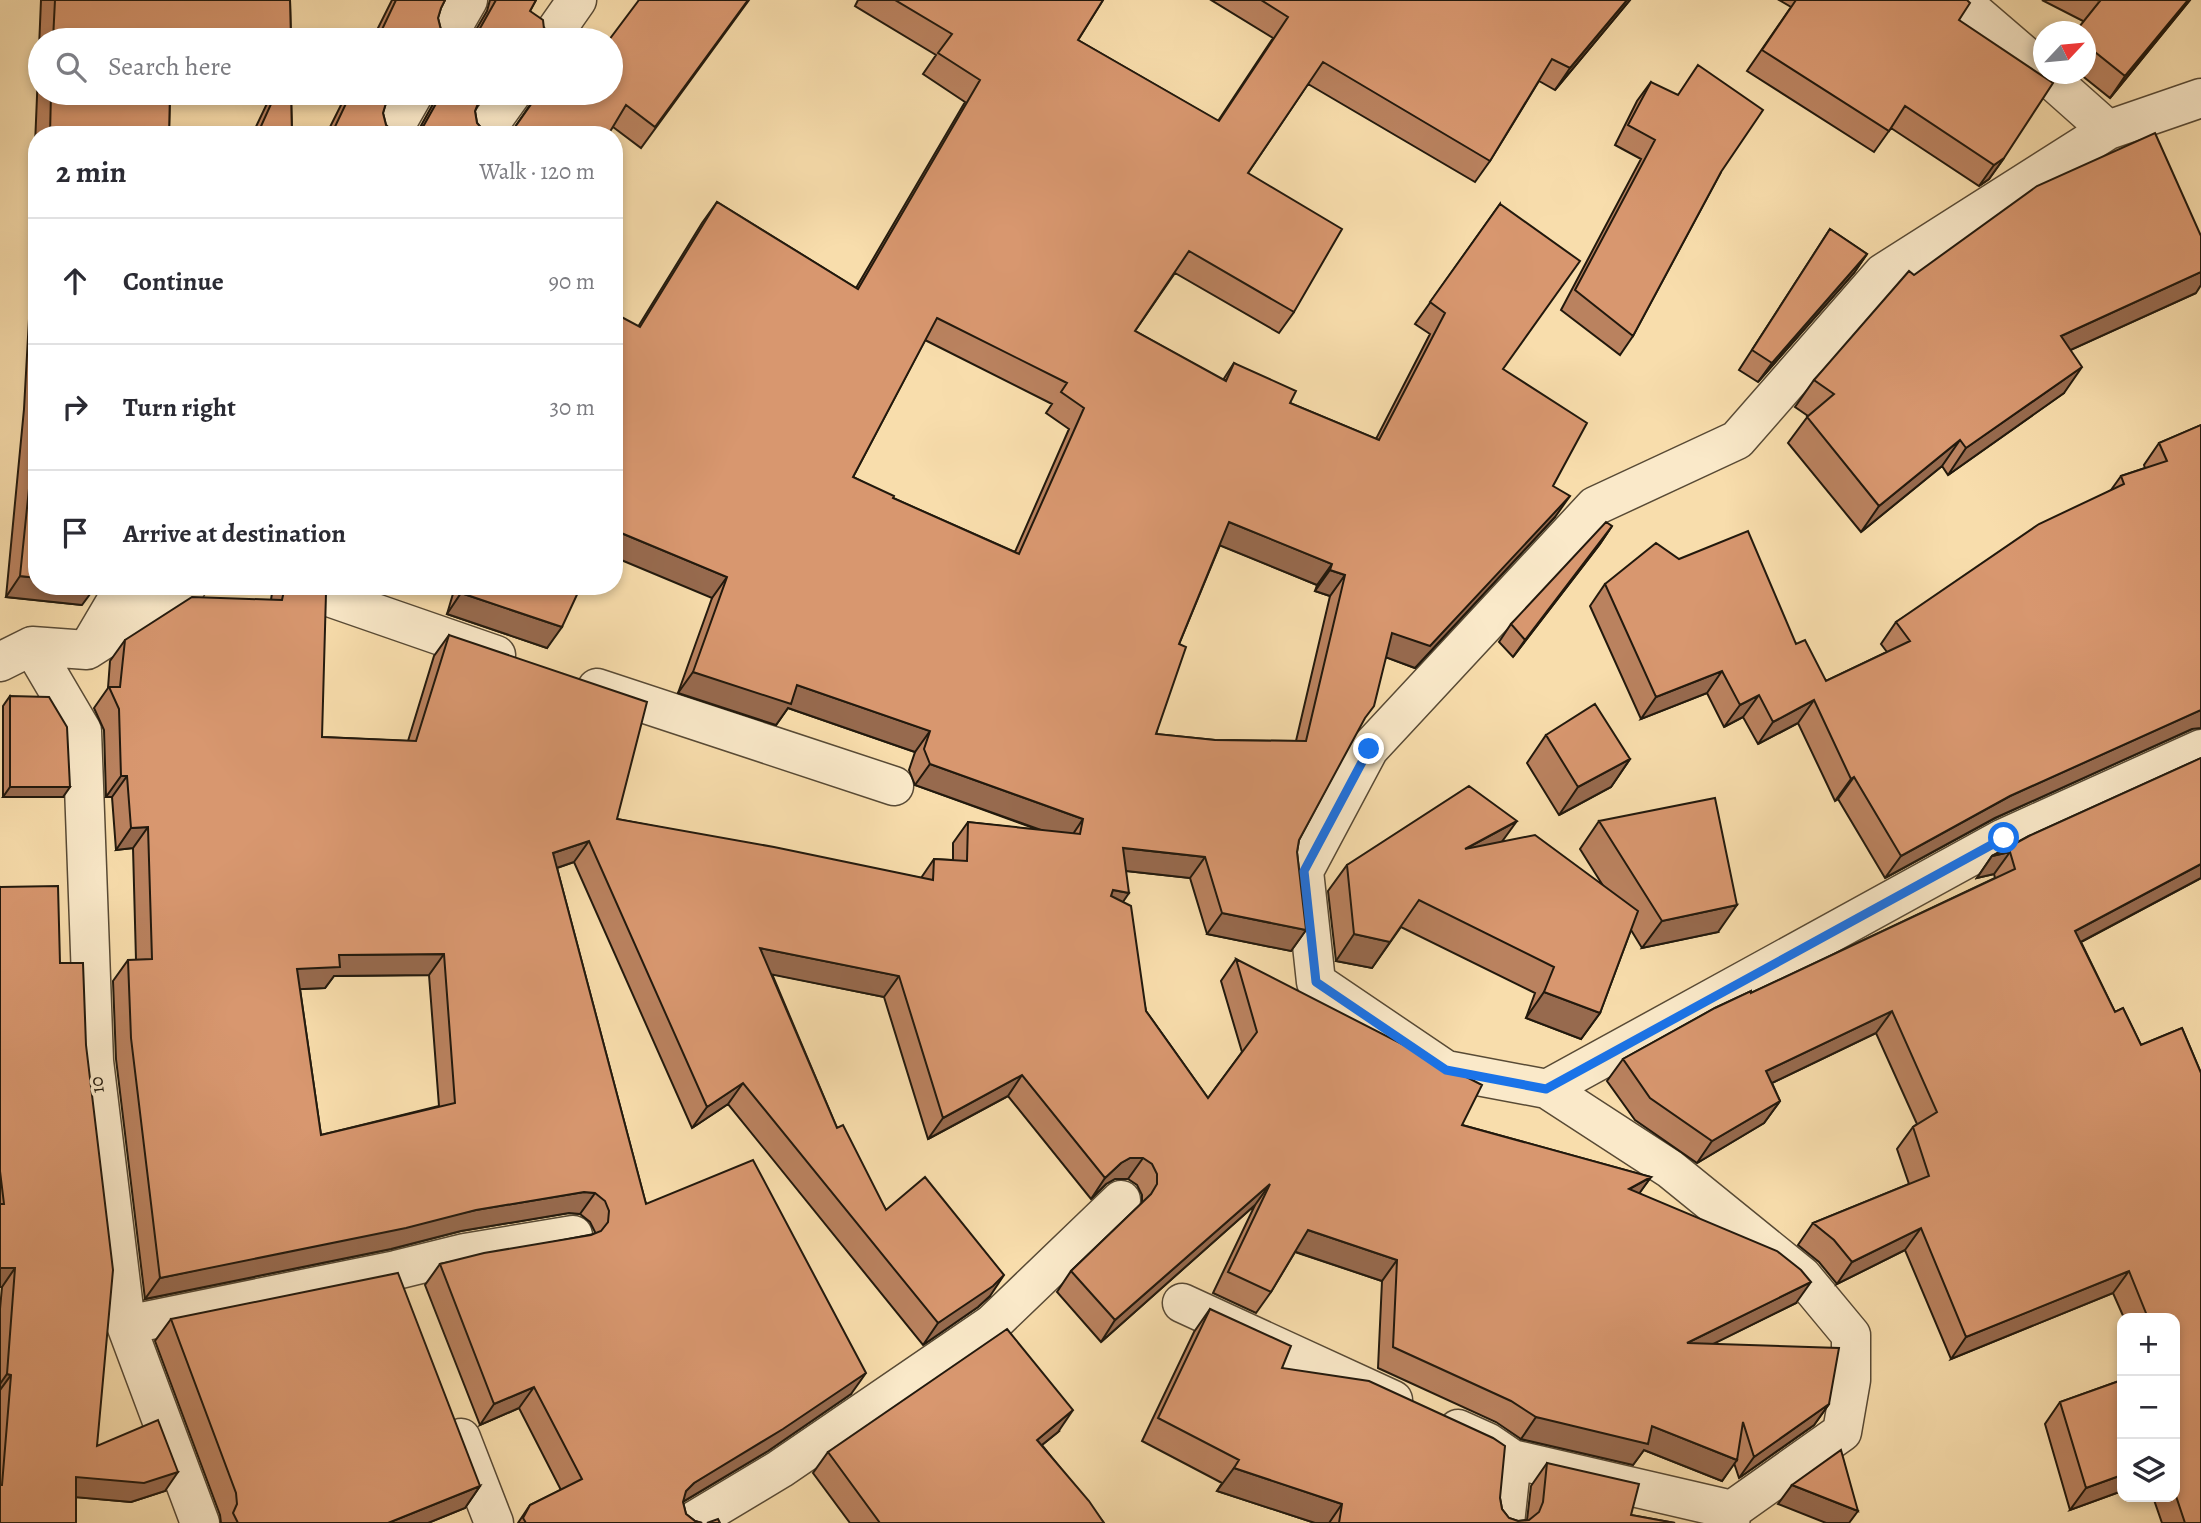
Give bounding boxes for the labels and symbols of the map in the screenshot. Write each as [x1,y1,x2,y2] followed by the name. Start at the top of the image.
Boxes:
[2033,21,2096,84] north arrow
[1353,733,1384,764] route end
[1988,822,2019,853] route start
[83,1075,111,1095] street label: 10

